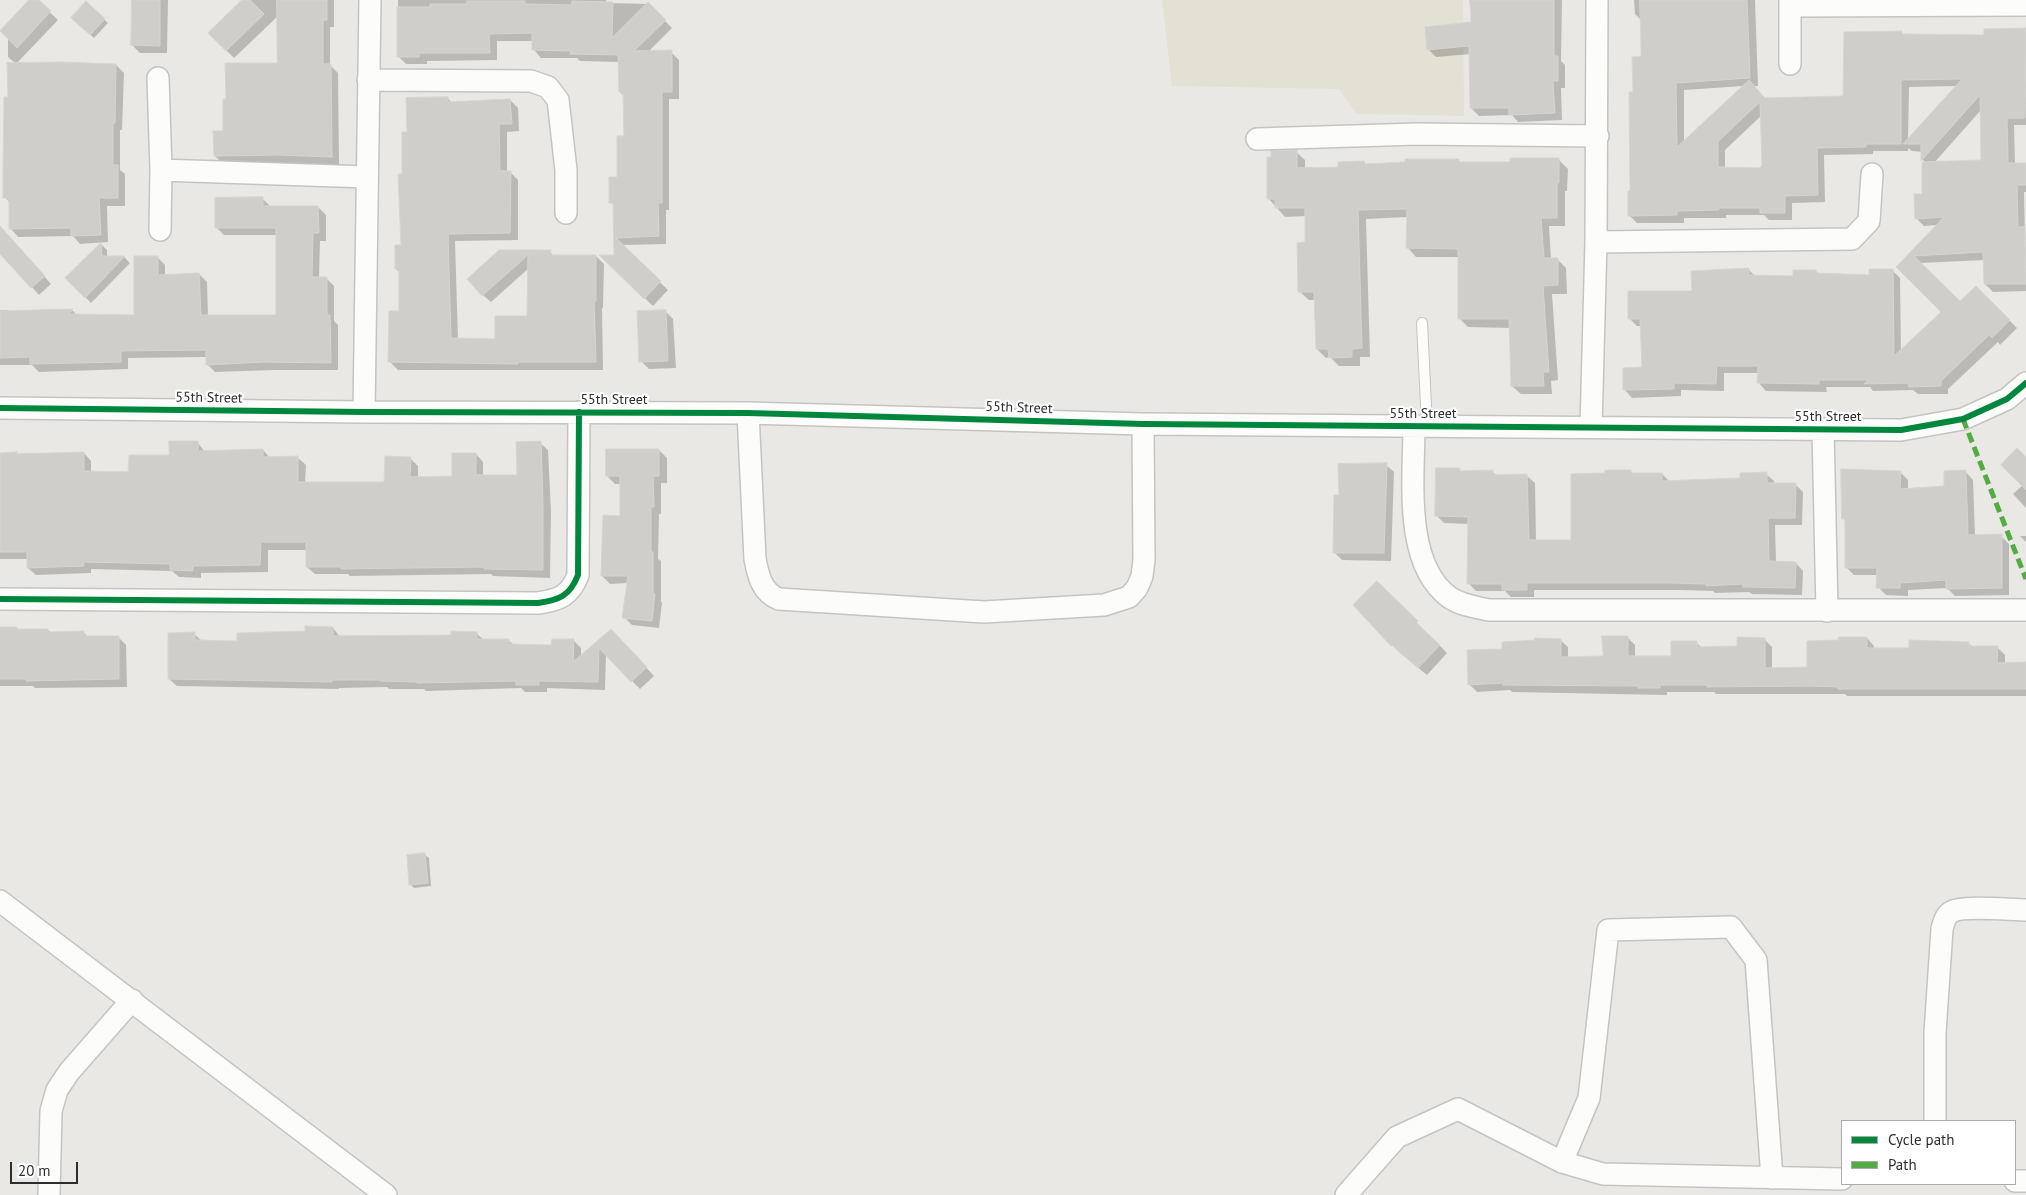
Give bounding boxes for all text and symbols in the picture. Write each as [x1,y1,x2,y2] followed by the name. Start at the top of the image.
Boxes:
[175,389,243,407] street label: 55th Street
[580,392,648,408] street label: 55th Street
[985,398,1053,418] street label: 55th Street
[1389,406,1457,422] street label: 55th Street
[1794,409,1862,425] street label: 55th Street
[1841,1120,2016,1185] legend
[1888,1130,1954,1149] text: Cycle path
[12,1152,80,1184] scale bar
[1888,1155,1917,1174] text: Path
[18,1161,51,1180] text: 20 m

